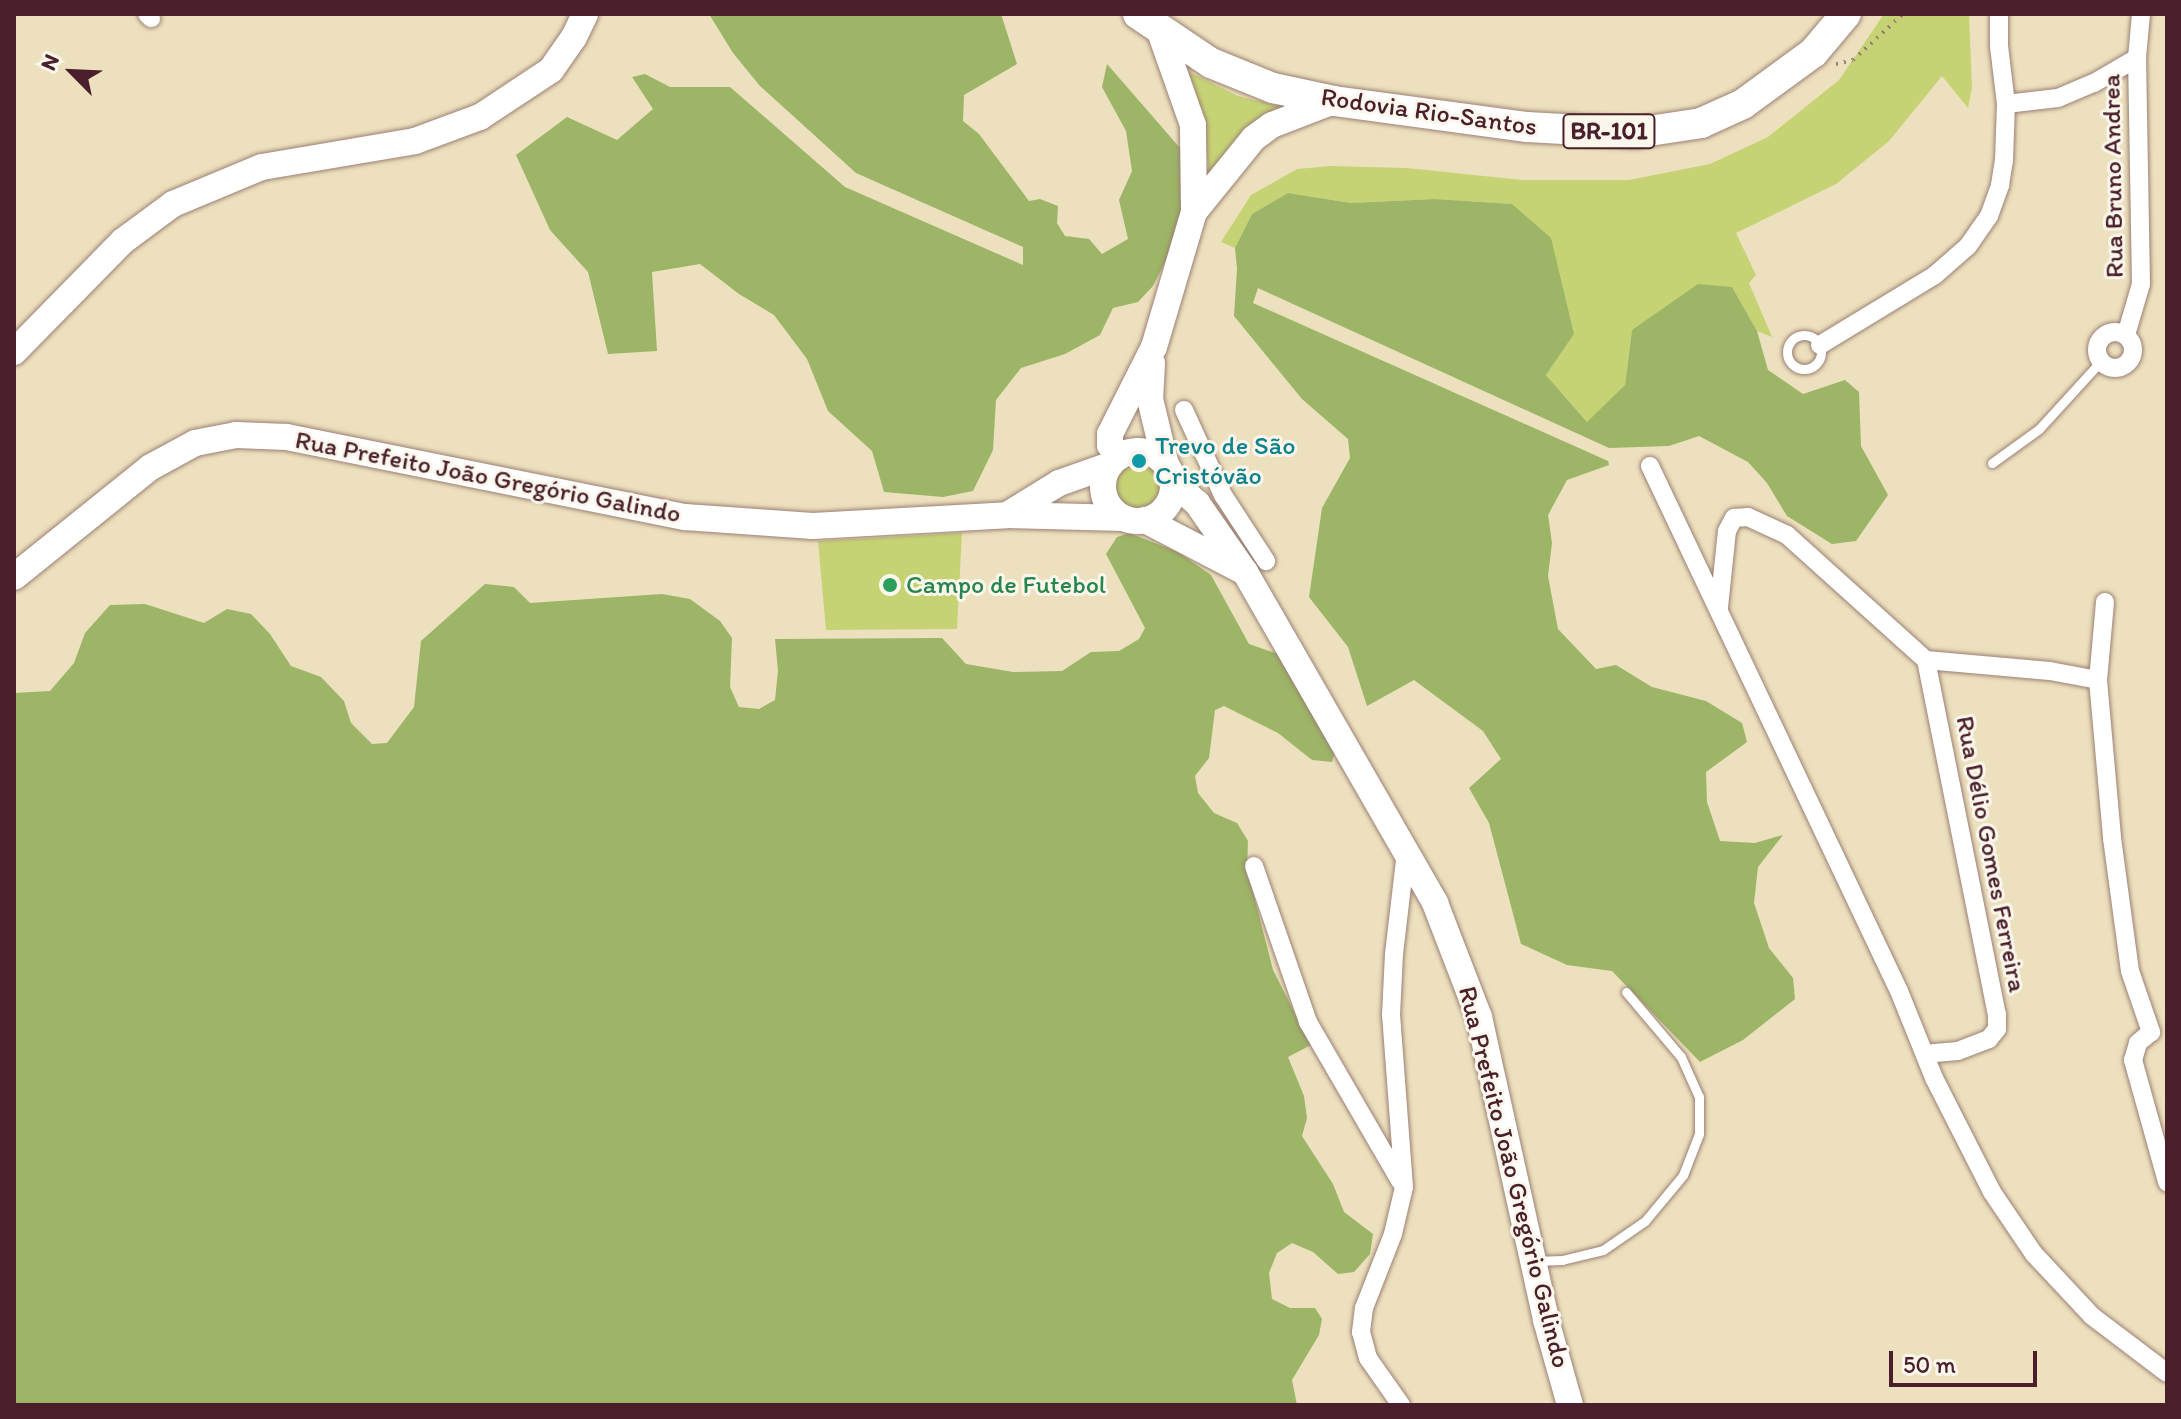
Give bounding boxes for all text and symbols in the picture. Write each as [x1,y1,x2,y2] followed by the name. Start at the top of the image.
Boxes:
[32,32,112,112] north arrow
[34,50,65,74] text: N
[2096,74,2130,278] street label: Rua Bruno Andrea
[1319,81,1539,143] street label: Rodovia Rio-Santos
[1561,111,1657,151] road number: BR-101
[293,424,683,530] street label: Rua Prefeito João Gregório Galindo
[1155,430,1295,492] place label: Trevo de São Cristóvão
[1130,452,1148,470] marker: Trevo de São Cristóvão
[906,569,1106,601] place label: Campo de Futebol
[881,576,899,594] marker: Campo de Futebol
[1949,713,2033,995] street label: Rua Délio Gomes Ferreira
[1451,983,1577,1371] street label: Rua Prefeito João Gregório Galindo
[1893,1335,2041,1385] scale bar
[1903,1350,1956,1379] text: 50 m

